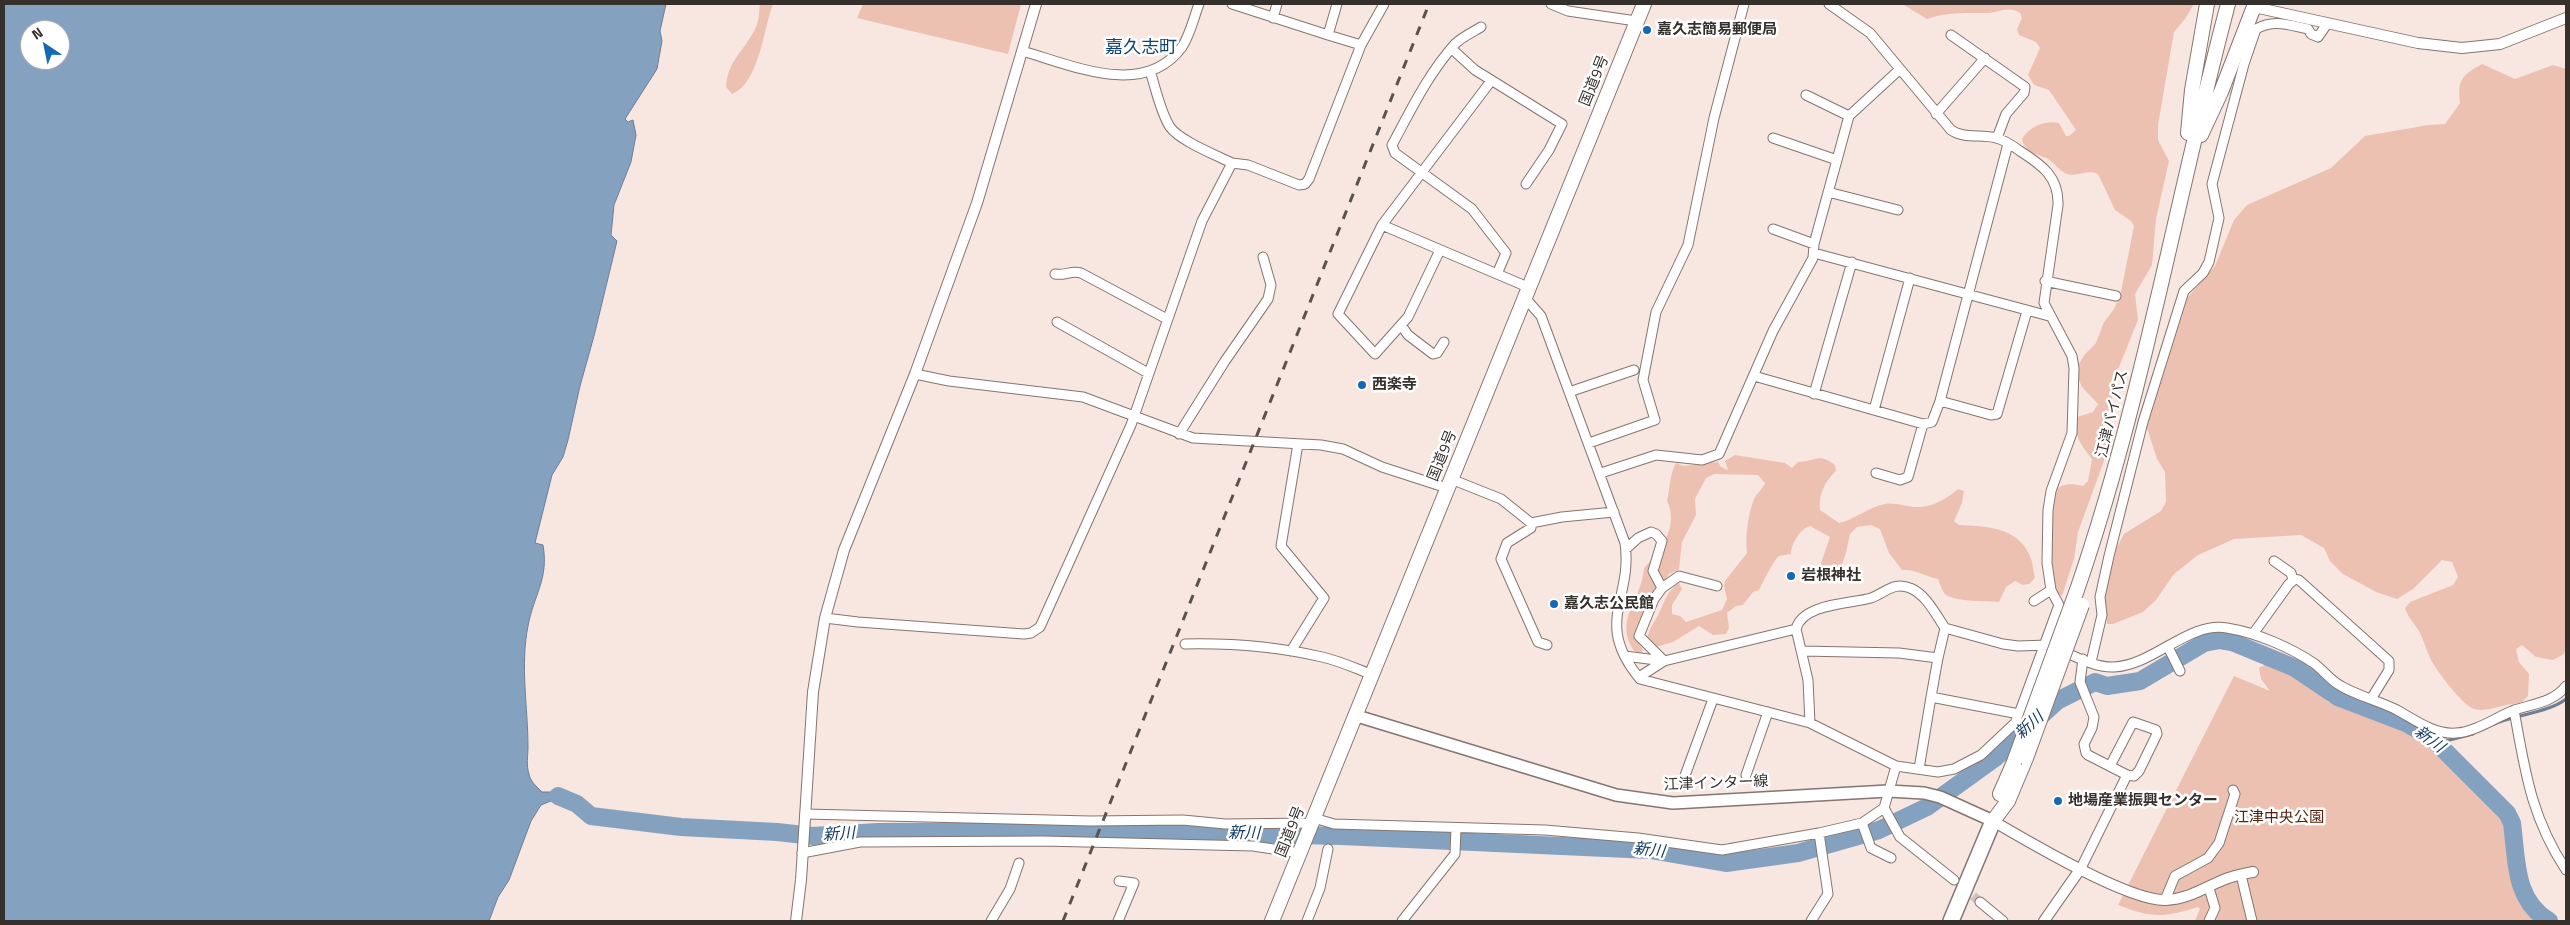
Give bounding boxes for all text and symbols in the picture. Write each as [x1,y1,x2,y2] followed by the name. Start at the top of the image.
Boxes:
[20,20,70,70] north arrow
[1657,21,1777,39] place label: 嘉久志簡易郵便局
[27,22,47,44] text: N
[1641,24,1653,36] marker: 嘉久志簡易郵便局
[1105,38,1177,60] district label: 嘉久志町
[1577,53,1613,109] street label: 国道9号
[2093,368,2133,460] street label: 江津バイパス
[1372,376,1417,394] place label: 西楽寺
[1356,379,1368,391] marker: 西楽寺
[1425,428,1461,484] street label: 国道9号
[1801,567,1861,585] place label: 岩根神社
[1785,570,1797,582] marker: 岩根神社
[1564,595,1654,613] place label: 嘉久志公民館
[1548,598,1560,610] marker: 嘉久志公民館
[2012,708,2048,744] water label: 新川
[2410,723,2448,757] water label: 新川
[1663,773,1769,795] street label: 江津インター線
[2068,792,2218,810] place label: 地場産業振興センター
[2052,795,2064,807] marker: 地場産業振興センター
[1273,804,1309,860] street label: 国道9号
[2234,809,2324,827] park label: 江津中央公園
[822,824,856,846] water label: 新川
[1228,824,1260,844] water label: 新川
[1632,840,1666,862] water label: 新川

